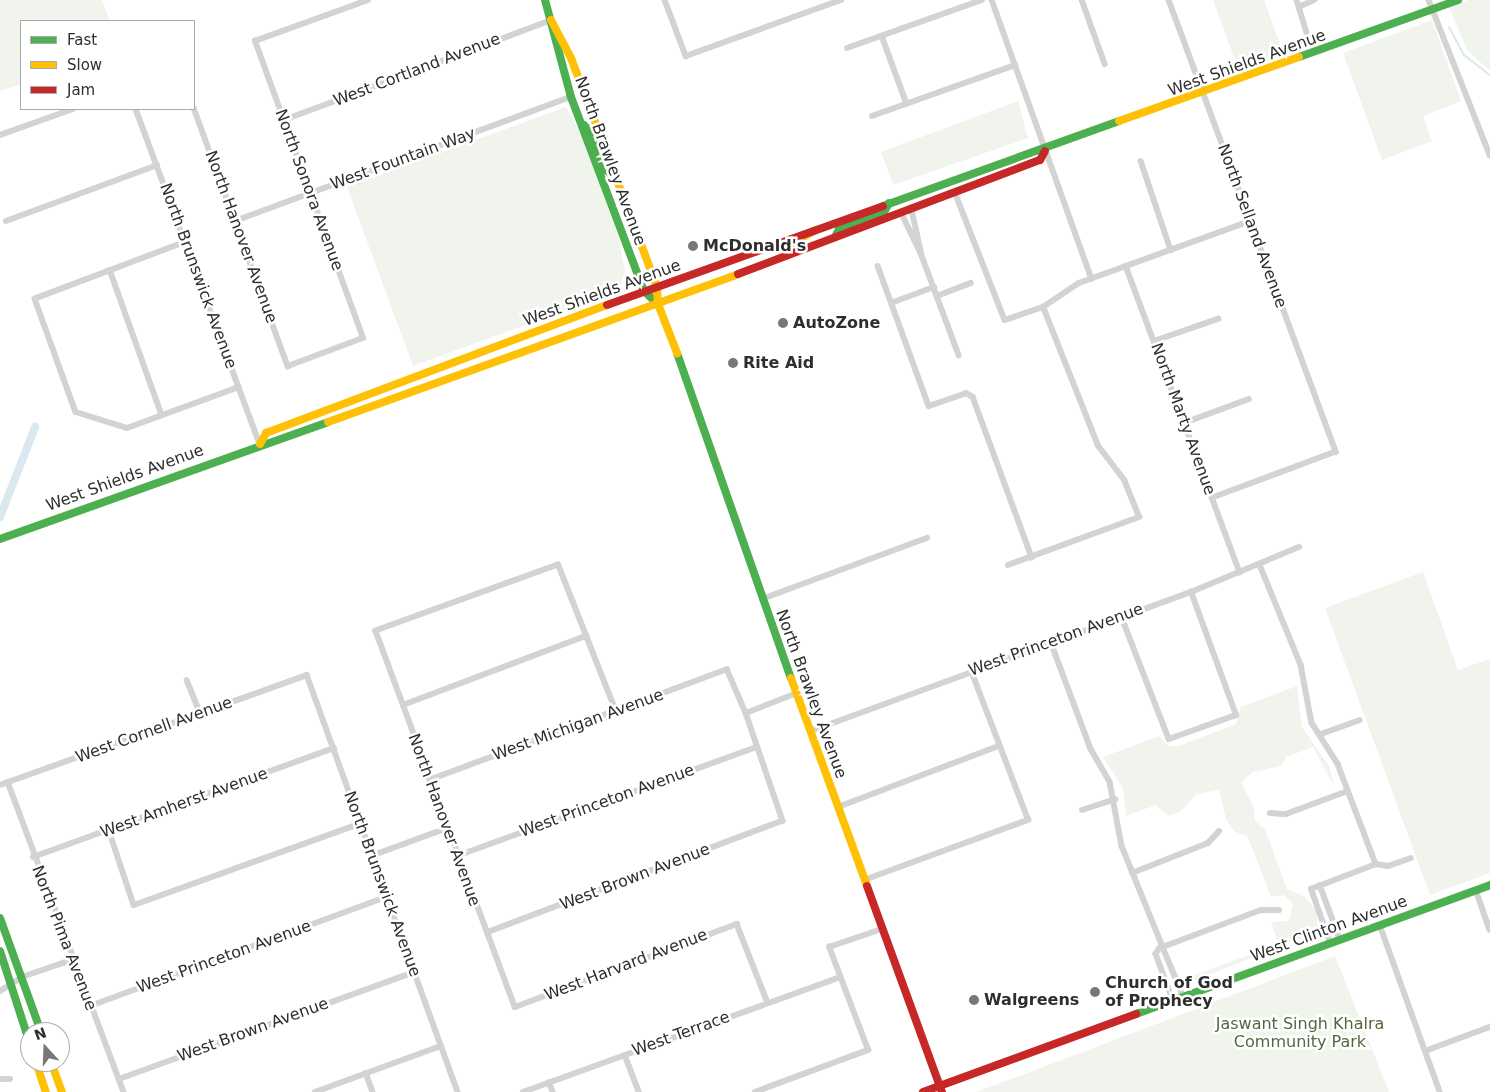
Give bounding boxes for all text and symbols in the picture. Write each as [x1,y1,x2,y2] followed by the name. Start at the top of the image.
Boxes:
[20,20,195,110] legend
[1165,26,1329,100] street label: West Shields Avenue
[331,29,503,111] street label: West Cortland Avenue
[67,31,97,49] text: Fast
[67,56,102,74] text: Slow
[570,74,650,248] street label: North Brawley Avenue
[67,81,95,99] text: Jam
[271,107,347,273] street label: North Sonora Avenue
[328,124,478,194] street label: West Fountain Way
[1213,141,1291,311] street label: North Selland Avenue
[201,148,281,326] street label: North Hanover Avenue
[155,181,241,371] street label: North Brunswick Avenue
[703,236,806,256] place label: McDonald's
[687,240,699,252] marker: McDonald's
[520,256,684,330] street label: West Shields Avenue
[793,313,880,333] place label: AutoZone
[777,317,789,329] marker: AutoZone
[1147,340,1219,498] street label: North Marty Avenue
[743,353,814,373] place label: Rite Aid
[727,357,739,369] marker: Rite Aid
[43,441,207,515] street label: West Shields Avenue
[966,599,1146,681] street label: West Princeton Avenue
[771,607,851,781] street label: North Brawley Avenue
[490,685,666,765] street label: West Michigan Avenue
[73,693,235,767] street label: West Cornell Avenue
[404,731,484,909] street label: North Hanover Avenue
[517,760,697,842] street label: West Princeton Avenue
[98,764,270,842] street label: West Amherst Avenue
[339,789,425,979] street label: North Brunswick Avenue
[557,840,713,914] street label: West Brown Avenue
[28,863,100,1013] street label: North Pima Avenue
[1248,892,1410,966] street label: West Clinton Avenue
[134,916,314,998] street label: West Princeton Avenue
[542,925,710,1005] street label: West Harvard Avenue
[1105,973,1233,1011] place label: Church of God of Prophecy
[1089,986,1101,998] marker: Church of God of Prophecy
[984,990,1079,1010] place label: Walgreens
[175,994,331,1066] street label: West Brown Avenue
[968,994,980,1006] marker: Walgreens
[629,1007,733,1061] street label: West Terrace
[1216,1014,1384,1052] park label: Jaswant Singh Khalra Community Park
[20,1022,70,1072] north arrow
[32,1024,48,1043] text: N

